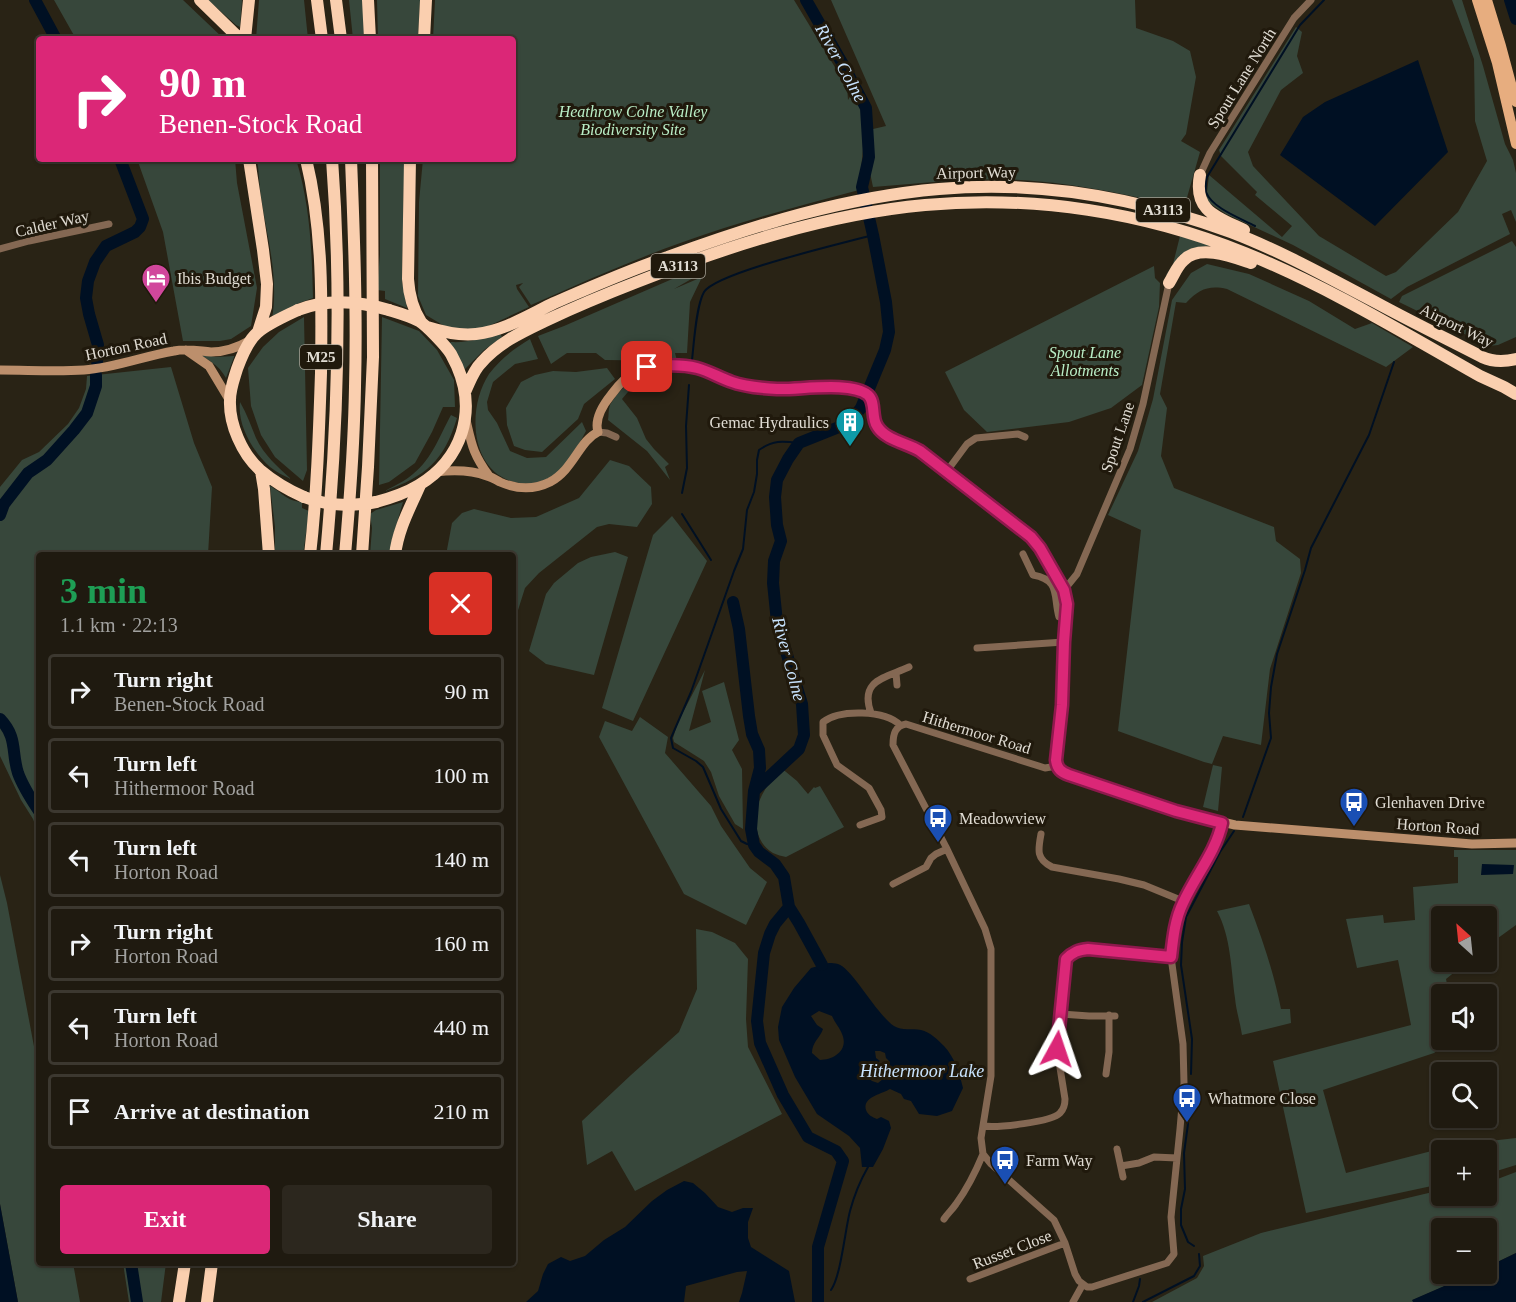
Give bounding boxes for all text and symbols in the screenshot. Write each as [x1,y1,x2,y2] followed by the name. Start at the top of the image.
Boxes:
[811,19,871,106] water label: River Colne
[1204,25,1280,132] street label: Spout Lane North
[60,60,138,138] icon: right
[159,60,247,106] text: 90 m
[558,103,708,139] park label: Heathrow Colne Valley Biodiversity Site
[159,109,362,139] text: Benen-Stock Road
[936,163,1016,183] street label: Airport Way
[1136,198,1190,222] road number: A3113
[14,207,91,241] street label: Calder Way
[651,254,705,278] road number: A3113
[140,262,172,304] hotel icon: Ibis Budget
[177,270,252,288] place label: Ibis Budget
[1417,300,1496,351] street label: Airport Way
[84,330,169,363] street label: Horton Road
[621,341,672,392] pin
[1049,344,1121,379] park label: Spout Lane Allotments
[300,345,342,369] road number: M25
[630,350,663,383] icon: arrive
[1097,400,1138,475] street label: Spout Lane
[834,406,866,448] building icon: Gemac Hydraulics
[709,414,829,432] place label: Gemac Hydraulics
[60,571,147,611] text: 3 min
[429,572,492,635] button: close
[60,614,178,636] text: 1.1 km · 22:13
[768,614,810,703] water label: River Colne
[114,667,213,692] text: Turn right
[63,675,96,708] icon: right
[444,679,489,704] text: 90 m
[114,693,265,715] text: Benen-Stock Road
[921,708,1033,757] street label: Hithermoor Road
[114,751,197,776] text: Turn left
[63,759,96,792] icon: left
[433,763,489,788] text: 100 m
[114,777,255,799] text: Hithermoor Road
[1338,786,1370,828] bus stop icon: Glenhaven Drive
[1375,794,1485,811] place label: Glenhaven Drive
[922,802,954,844] bus stop icon: Meadowview
[959,810,1047,827] place label: Meadowview
[1396,815,1480,838] street label: Horton Road
[114,835,197,860] text: Turn left
[63,843,96,876] icon: left
[433,847,489,872] text: 140 m
[114,861,218,883] text: Horton Road
[1431,906,1497,972] north arrow
[1431,906,1497,1284] map controls
[114,919,213,944] text: Turn right
[63,927,96,960] icon: right
[433,931,489,956] text: 160 m
[114,945,218,967] text: Horton Road
[1431,984,1497,1050] button: sound
[114,1003,197,1028] text: Turn left
[63,1011,96,1044] icon: left
[433,1015,489,1040] text: 440 m
[1025,1017,1089,1081] position arrow
[114,1029,218,1051] text: Horton Road
[859,1061,984,1081] water label: Hithermoor Lake
[1431,1062,1497,1128] button: search
[1171,1082,1203,1124] bus stop icon: Whatmore Close
[1208,1090,1316,1107] place label: Whatmore Close
[63,1095,96,1128] icon: arrive
[114,1099,310,1124] text: Arrive at destination
[433,1099,489,1124] text: 210 m
[1431,1140,1497,1206] button: +
[989,1144,1021,1186] bus stop icon: Farm Way
[1026,1152,1092,1170] place label: Farm Way
[60,1185,270,1254] button: Exit
[282,1185,492,1254] button: Share
[1431,1218,1497,1284] button: −
[970,1227,1054,1272] street label: Russet Close

